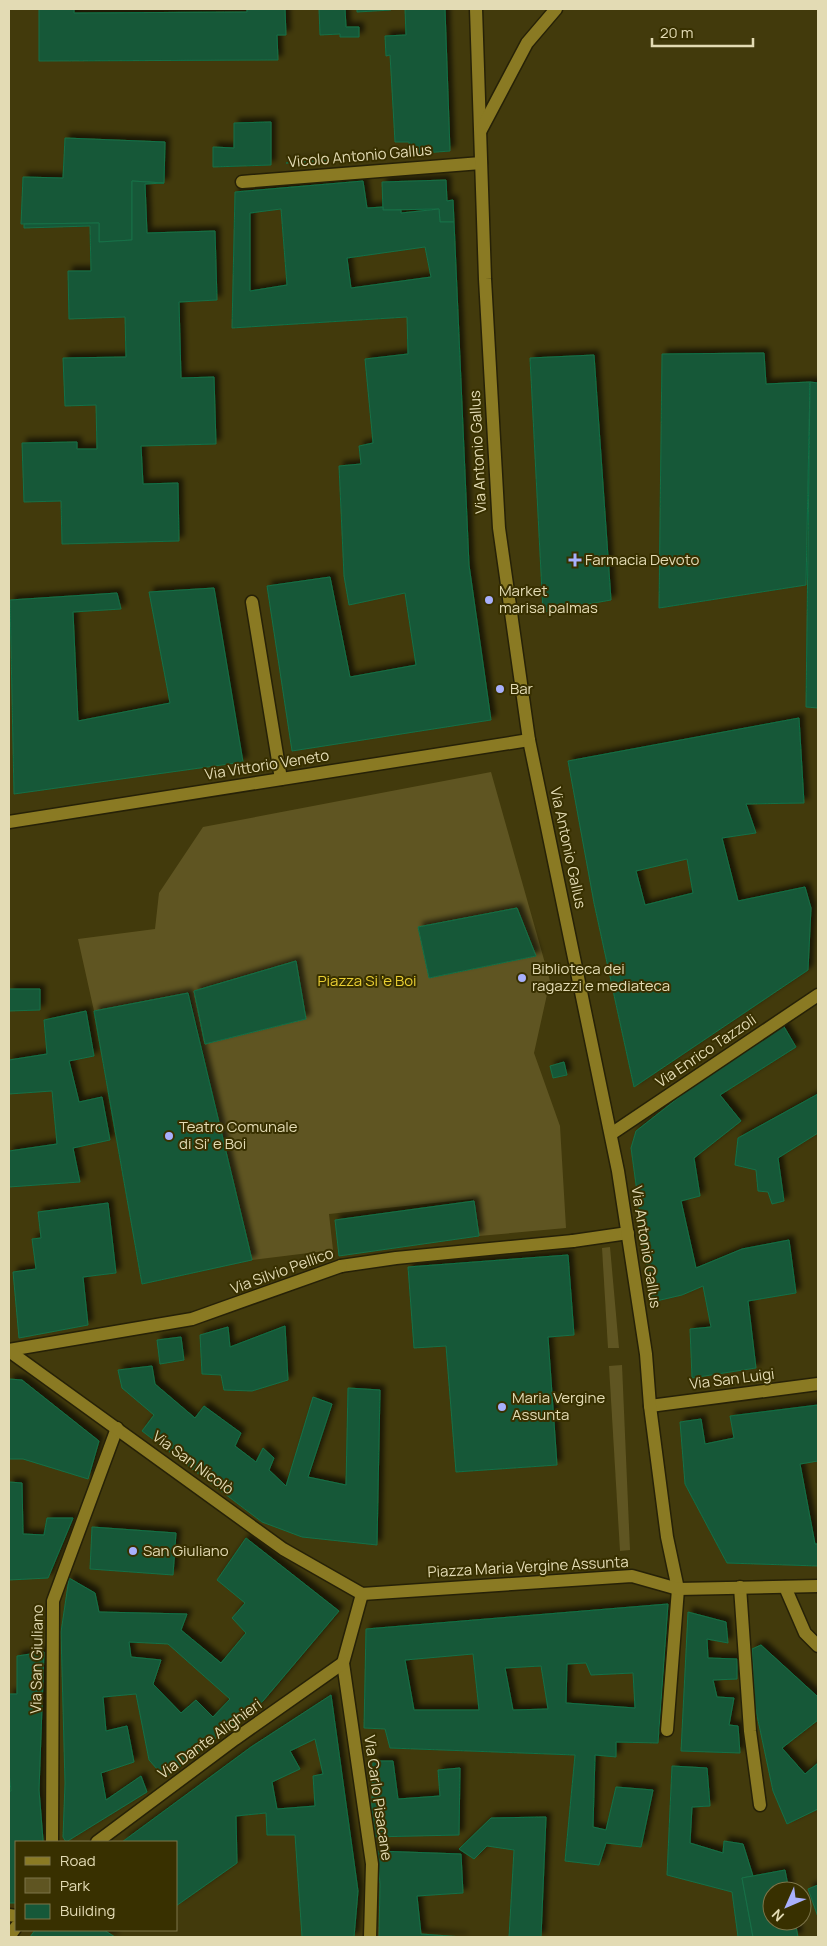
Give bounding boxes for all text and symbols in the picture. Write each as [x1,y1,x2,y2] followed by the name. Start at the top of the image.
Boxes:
[652,15,753,47] scale bar
[660,22,693,43] text: 20 m
[287,139,433,172] street label: Vicolo Antonio Gallus
[464,390,491,514] street label: Via Antonio Gallus
[585,549,699,570] place label: Farmacia Devoto
[569,554,581,566] marker: Farmacia Devoto
[499,580,598,618] place label: Market marisa palmas
[483,594,495,606] marker: Market marisa palmas
[510,678,534,699] place label: Bar
[494,683,506,695] marker: Bar
[203,744,331,785] street label: Via Vittorio Veneto
[545,785,592,911] street label: Via Antonio Gallus
[532,958,670,996] place label: Biblioteca dei ragazzi e mediateca
[317,970,417,991] park label: Piazza Si ’e Boi
[516,972,528,984] marker: Biblioteca dei ragazzi e mediateca
[651,1009,760,1092] street label: Via Enrico Tazzoli
[179,1116,298,1154] place label: Teatro Comunale di Si' e Boi
[163,1130,175,1142] marker: Teatro Comunale di Si' e Boi
[626,1184,667,1310] street label: Via Antonio Gallus
[227,1242,336,1299] street label: Via Silvio Pellico
[688,1363,776,1394] street label: Via San Luigi
[512,1387,605,1425] place label: Maria Vergine Assunta
[496,1401,508,1413] marker: Maria Vergine Assunta
[148,1426,238,1499] street label: Via San Nicolò
[143,1540,229,1561] place label: San Giuliano
[127,1545,139,1557] marker: San Giuliano
[427,1551,629,1582] street label: Piazza Maria Vergine Assunta
[25,1604,48,1714] street label: Via San Giuliano
[153,1694,266,1783] street label: Via Dante Alighieri
[359,1734,398,1862] street label: Via Carlo Pisacane
[15,1841,178,1931] legend
[60,1850,96,1871] text: Road
[60,1875,90,1896] text: Park
[762,1881,812,1931] north arrow
[60,1900,115,1921] text: Building
[767,1905,788,1926] text: N

